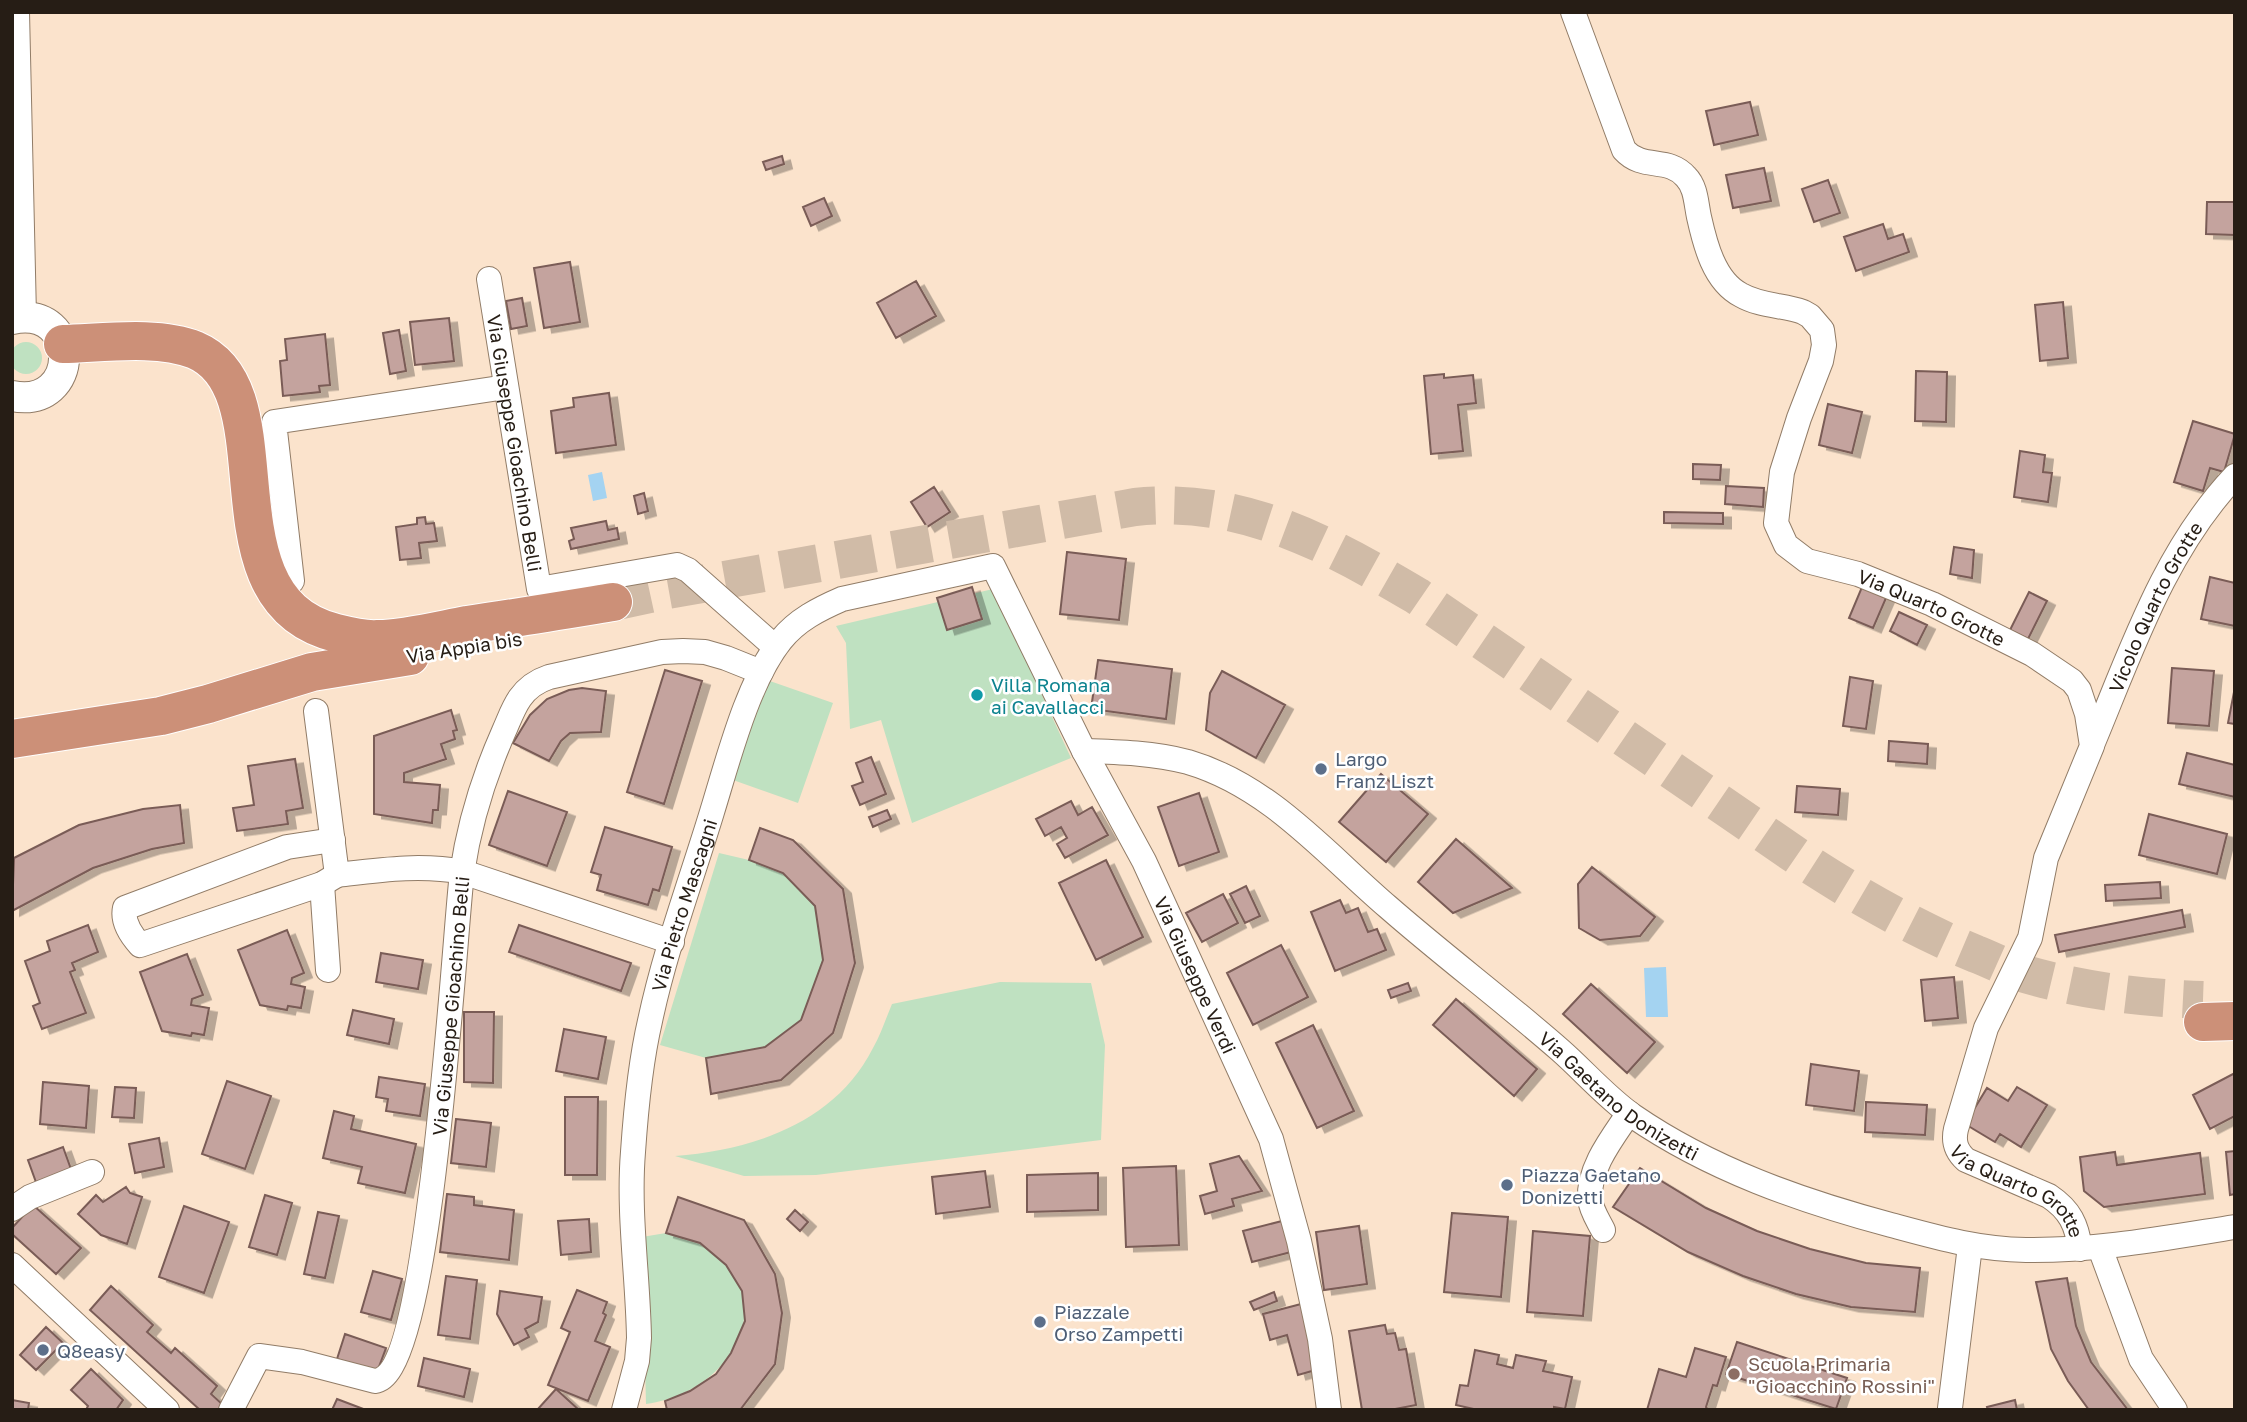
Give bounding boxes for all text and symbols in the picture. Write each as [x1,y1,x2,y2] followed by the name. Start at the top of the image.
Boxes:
[483,313,548,573] street label: Via Giuseppe Gioachino Belli
[2103,517,2207,696] street label: Vicolo Quarto Grotte
[1855,564,2009,650] street label: Via Quarto Grotte
[404,627,524,667] street label: Via Appia bis
[991,673,1111,718] place label: Villa Romana ai Cavallacci
[969,687,985,703] marker: Villa Romana ai Cavallacci
[1335,747,1434,792] place label: Largo Franz Liszt
[1313,761,1329,777] marker: Largo Franz Liszt
[646,816,721,994] street label: Via Pietro Mascagni
[427,875,473,1137] street label: Via Giuseppe Gioachino Belli
[1150,893,1242,1057] street label: Via Giuseppe Verdi
[1535,1026,1703,1165] street label: Via Gaetano Donizetti
[1946,1140,2089,1240] street label: Via Quarto Grotte
[1521,1163,1661,1208] place label: Piazza Gaetano Donizetti
[1499,1177,1515,1193] marker: Piazza Gaetano Donizetti
[1054,1300,1183,1345] place label: Piazzale Orso Zampetti
[1032,1314,1048,1330] marker: Piazzale Orso Zampetti
[57,1339,125,1362] place label: Q8easy
[35,1342,51,1358] marker: Q8easy
[1748,1352,1935,1397] place label: Scuola Primaria "Gioacchino Rossini"
[1726,1366,1742,1382] marker: Scuola Primaria "Gioacchino Rossini"

